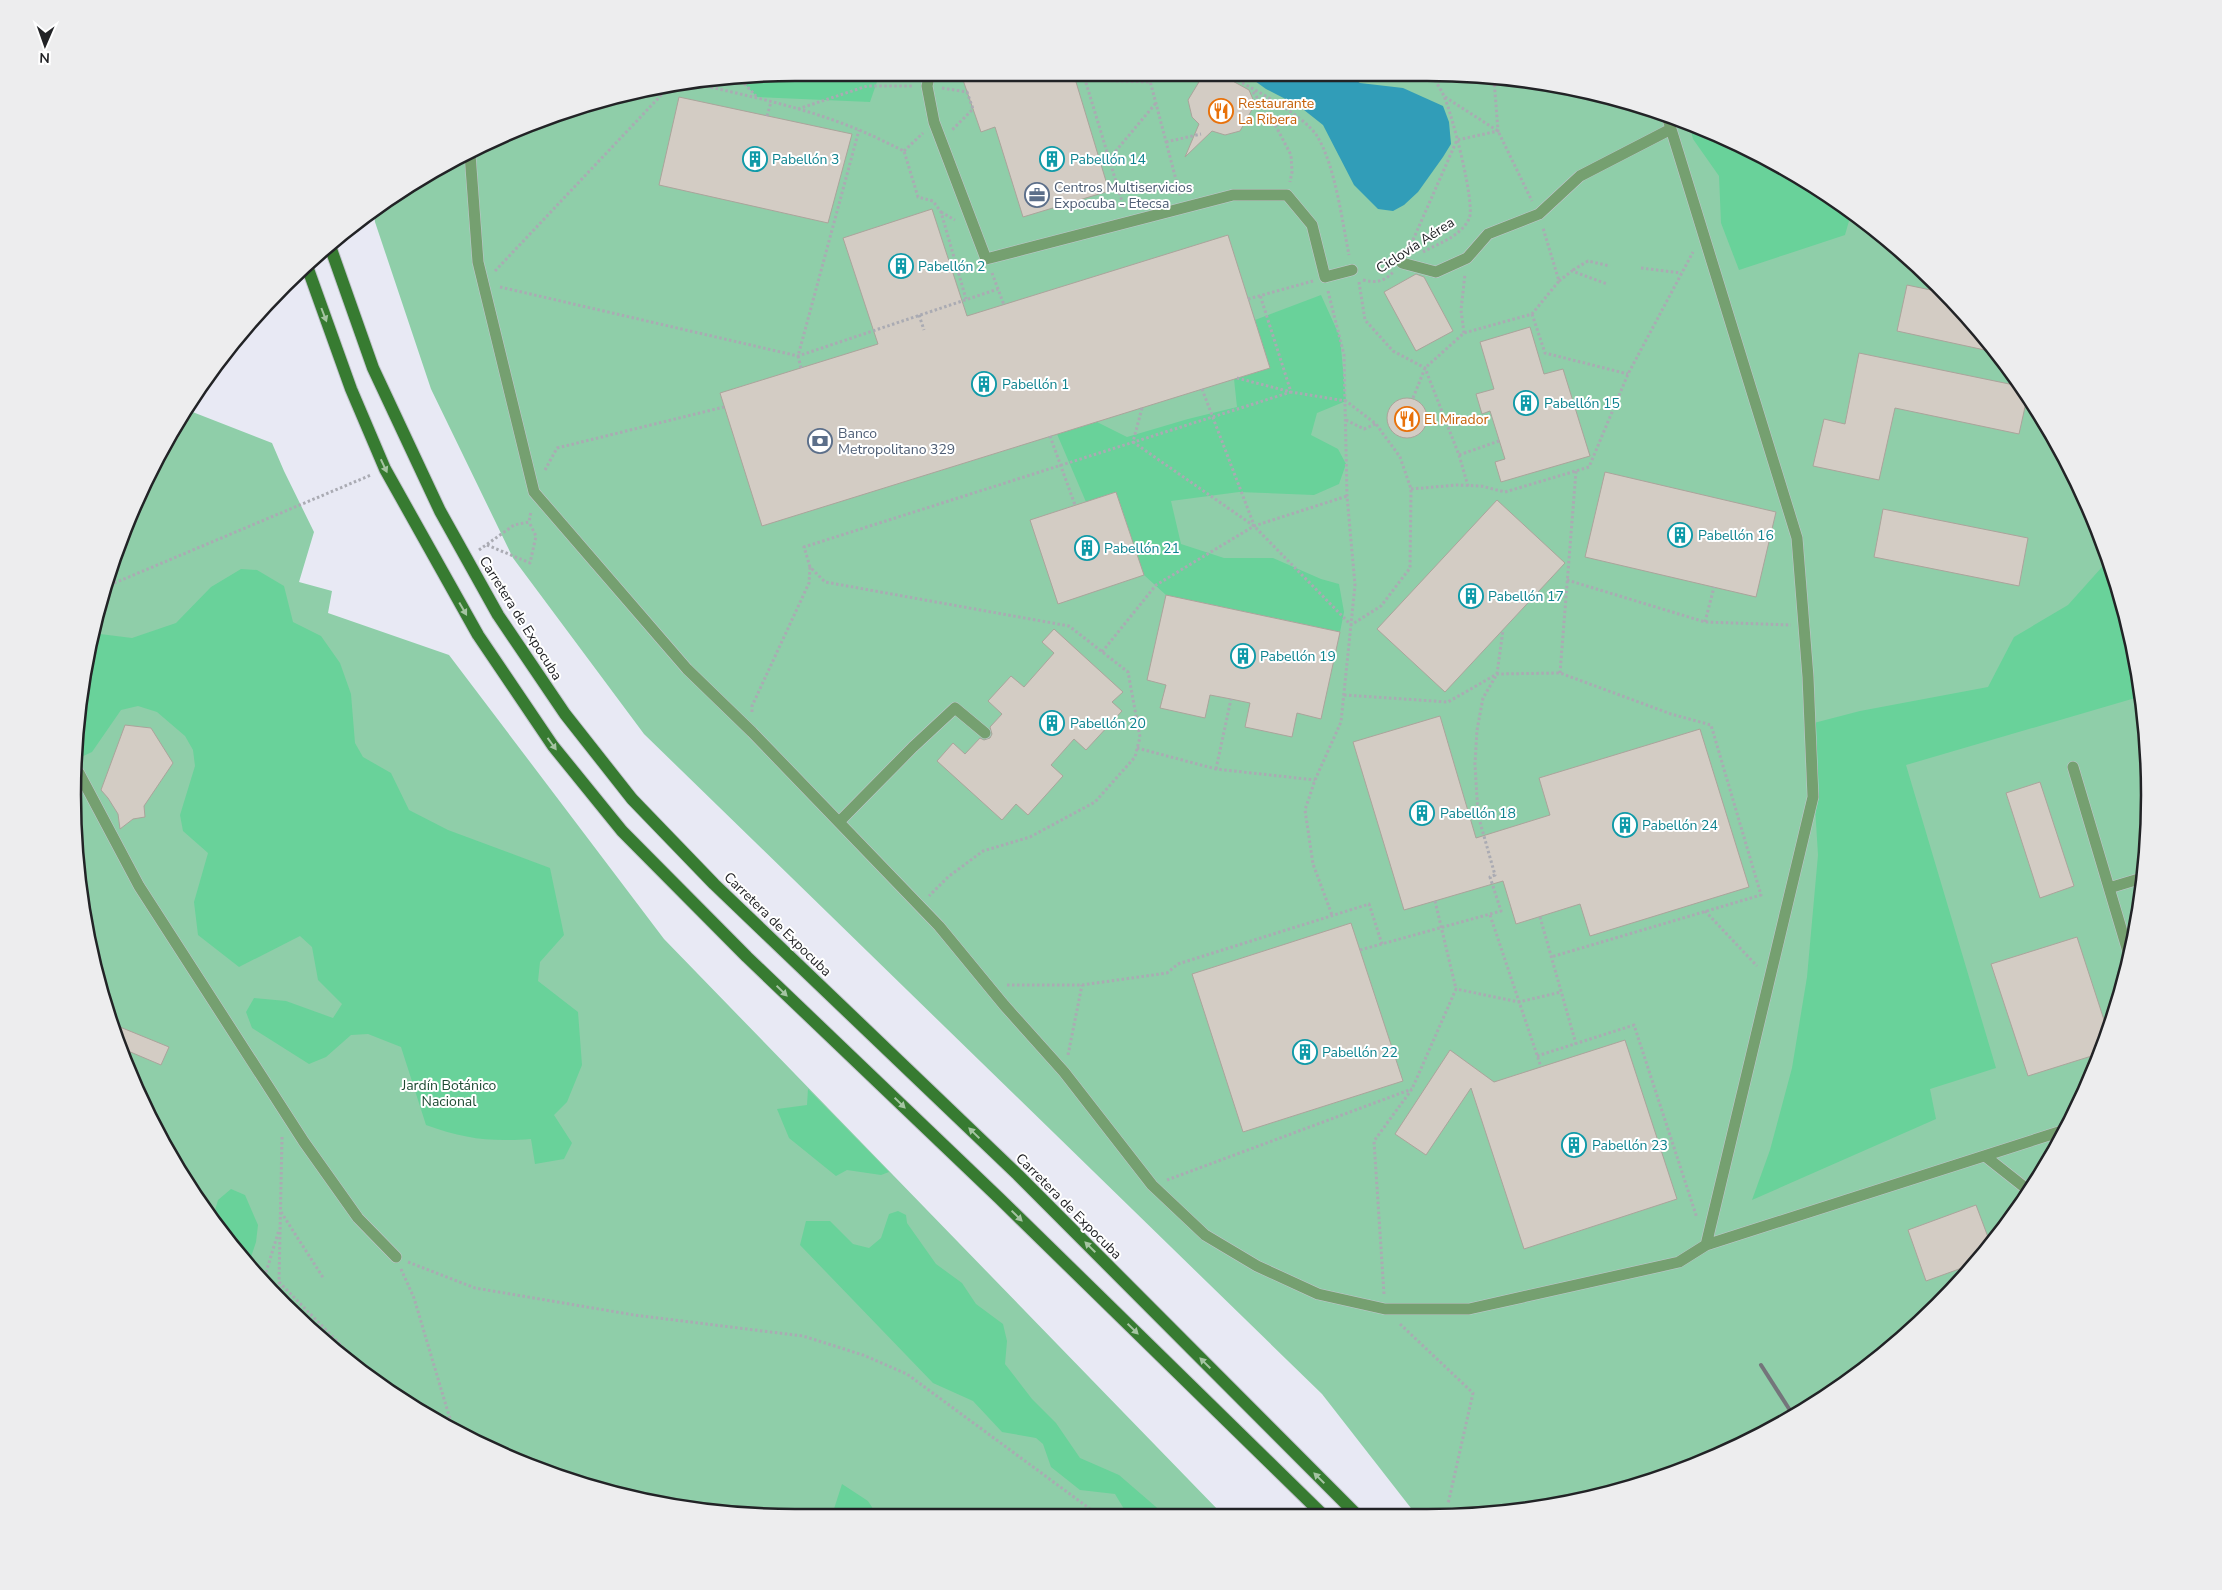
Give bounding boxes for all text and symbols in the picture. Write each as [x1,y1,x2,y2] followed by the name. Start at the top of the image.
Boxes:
[20,20,70,70] north arrow
[39,48,50,67] text: N
[1238,94,1314,129] place label: Restaurante La Ribera
[1208,98,1234,124] restaurant icon: Restaurante La Ribera
[742,146,768,172] building icon: Pabellón 3
[1039,146,1065,172] building icon: Pabellón 14
[772,150,840,169] place label: Pabellón 3
[1070,150,1146,169] place label: Pabellón 14
[1054,178,1193,213] place label: Centros Multiservicios Expocuba - Etecsa
[1024,182,1050,208] office icon: Centros Multiservicios Expocuba - Etecsa
[1372,213,1458,278] street label: Ciclovía Aérea
[888,253,914,279] building icon: Pabellón 2
[918,257,986,276] place label: Pabellón 2
[321,308,328,323] one-way arrow
[971,371,997,397] building icon: Pabellón 1
[1002,375,1070,394] place label: Pabellón 1
[1513,390,1539,416] building icon: Pabellón 15
[1544,394,1620,413] place label: Pabellón 15
[1394,406,1420,432] restaurant icon: El Mirador
[1424,410,1488,429] place label: El Mirador
[838,424,955,459] place label: Banco Metropolitano 329
[807,428,833,454] bank icon: Banco Metropolitano 329
[381,459,389,473] one-way arrow
[1667,522,1693,548] building icon: Pabellón 16
[1698,526,1774,545] place label: Pabellón 16
[1074,535,1100,561] building icon: Pabellón 21
[1104,539,1180,558] place label: Pabellón 21
[475,553,566,684] street label: Carretera de Expocuba
[1458,583,1484,609] building icon: Pabellón 17
[1488,587,1564,606] place label: Pabellón 17
[458,602,467,615] one-way arrow
[1230,643,1256,669] building icon: Pabellón 19
[1260,647,1336,666] place label: Pabellón 19
[1039,710,1065,736] building icon: Pabellón 20
[1070,714,1146,733] place label: Pabellón 20
[547,737,557,751] one-way arrow
[1409,800,1435,826] building icon: Pabellón 18
[1440,804,1516,823] place label: Pabellón 18
[1612,812,1638,838] building icon: Pabellón 24
[1642,816,1718,835] place label: Pabellón 24
[720,868,836,981] street label: Carretera de Expocuba
[776,985,788,997] one-way arrow
[1292,1039,1318,1065] building icon: Pabellón 22
[1322,1043,1398,1062] place label: Pabellón 22
[401,1076,497,1111] park label: Jardín Botánico Nacional
[893,1097,905,1109] one-way arrow
[969,1127,981,1139] one-way arrow
[1561,1132,1587,1158] building icon: Pabellón 23
[1592,1136,1668,1155] place label: Pabellón 23
[1011,1149,1126,1264] street label: Carretera de Expocuba
[1011,1209,1023,1221] one-way arrow
[1084,1242,1096,1254] one-way arrow
[1127,1323,1139,1335] one-way arrow
[1199,1357,1211,1369] one-way arrow
[1313,1472,1325,1484] one-way arrow

